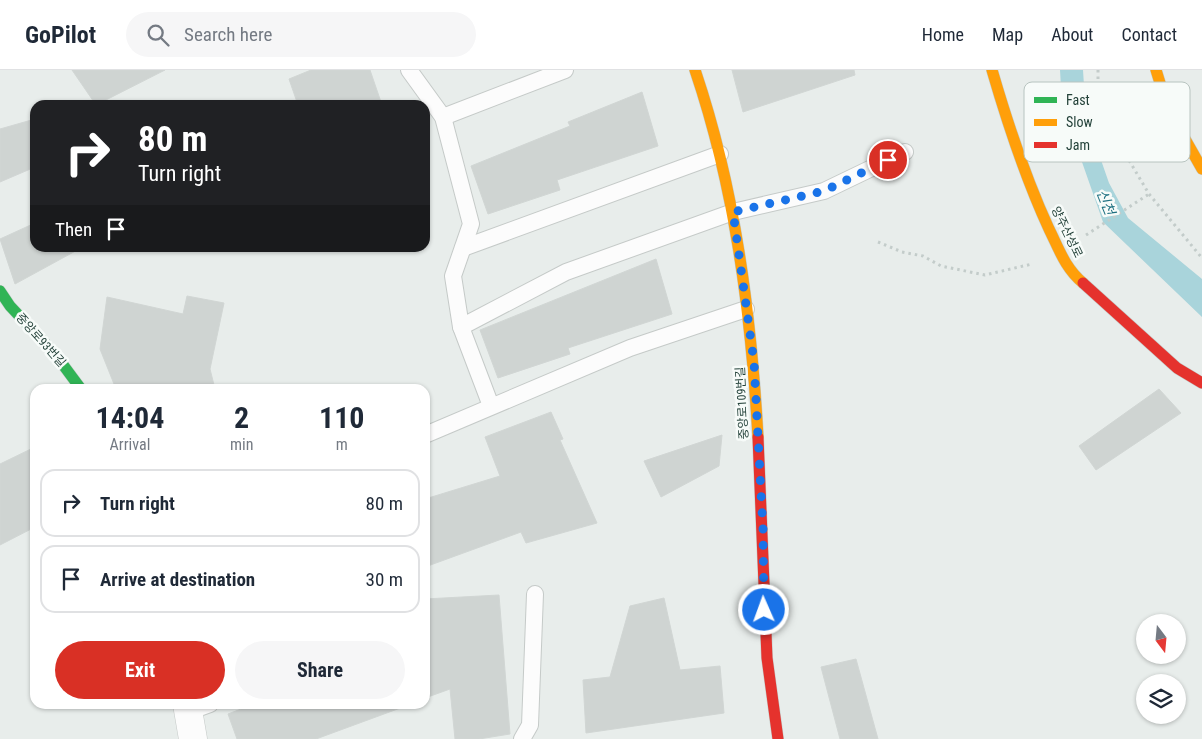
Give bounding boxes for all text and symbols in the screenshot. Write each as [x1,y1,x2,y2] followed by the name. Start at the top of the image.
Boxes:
[126,12,476,57] search box
[25,21,96,49] text: GoPilot
[144,21,172,49] icon: search
[184,23,272,46] text: Search here
[922,24,964,45] text: Home
[992,24,1023,45] text: Map
[1051,24,1093,45] text: About
[1121,24,1177,45] text: Contact
[1024,82,1190,162] legend
[1066,92,1090,108] text: Fast
[1066,114,1093,130] text: Slow
[138,119,207,160] text: 80 m
[55,120,120,185] icon: right
[1066,137,1090,153] text: Jam
[867,139,909,181] pin
[874,146,902,174] icon: arrive
[138,161,221,186] text: Turn right
[1094,187,1119,218] water label: 신천
[1049,204,1085,260] street label: 양주산성로
[102,215,130,243] icon: arrive
[55,218,92,241] text: Then
[13,310,69,370] street label: 중앙로93번길
[733,366,751,440] street label: 중앙로109번길
[96,400,164,435] text: 14:04
[234,400,249,435] text: 2
[319,400,364,435] text: 110
[110,435,150,454] text: Arrival
[230,435,253,454] text: min
[336,435,348,454] text: m
[57,489,85,517] icon: right
[100,492,175,515] text: Turn right
[366,492,403,515] text: 80 m
[57,565,85,593] icon: arrive
[100,568,255,591] text: Arrive at destination
[366,568,403,591] text: 30 m
[737,583,789,635] position arrow
[1136,614,1186,664] north arrow
[1136,614,1186,724] map controls
[55,641,225,699] button: Exit
[235,641,405,699] button: Share
[1136,674,1186,724] button: layers

